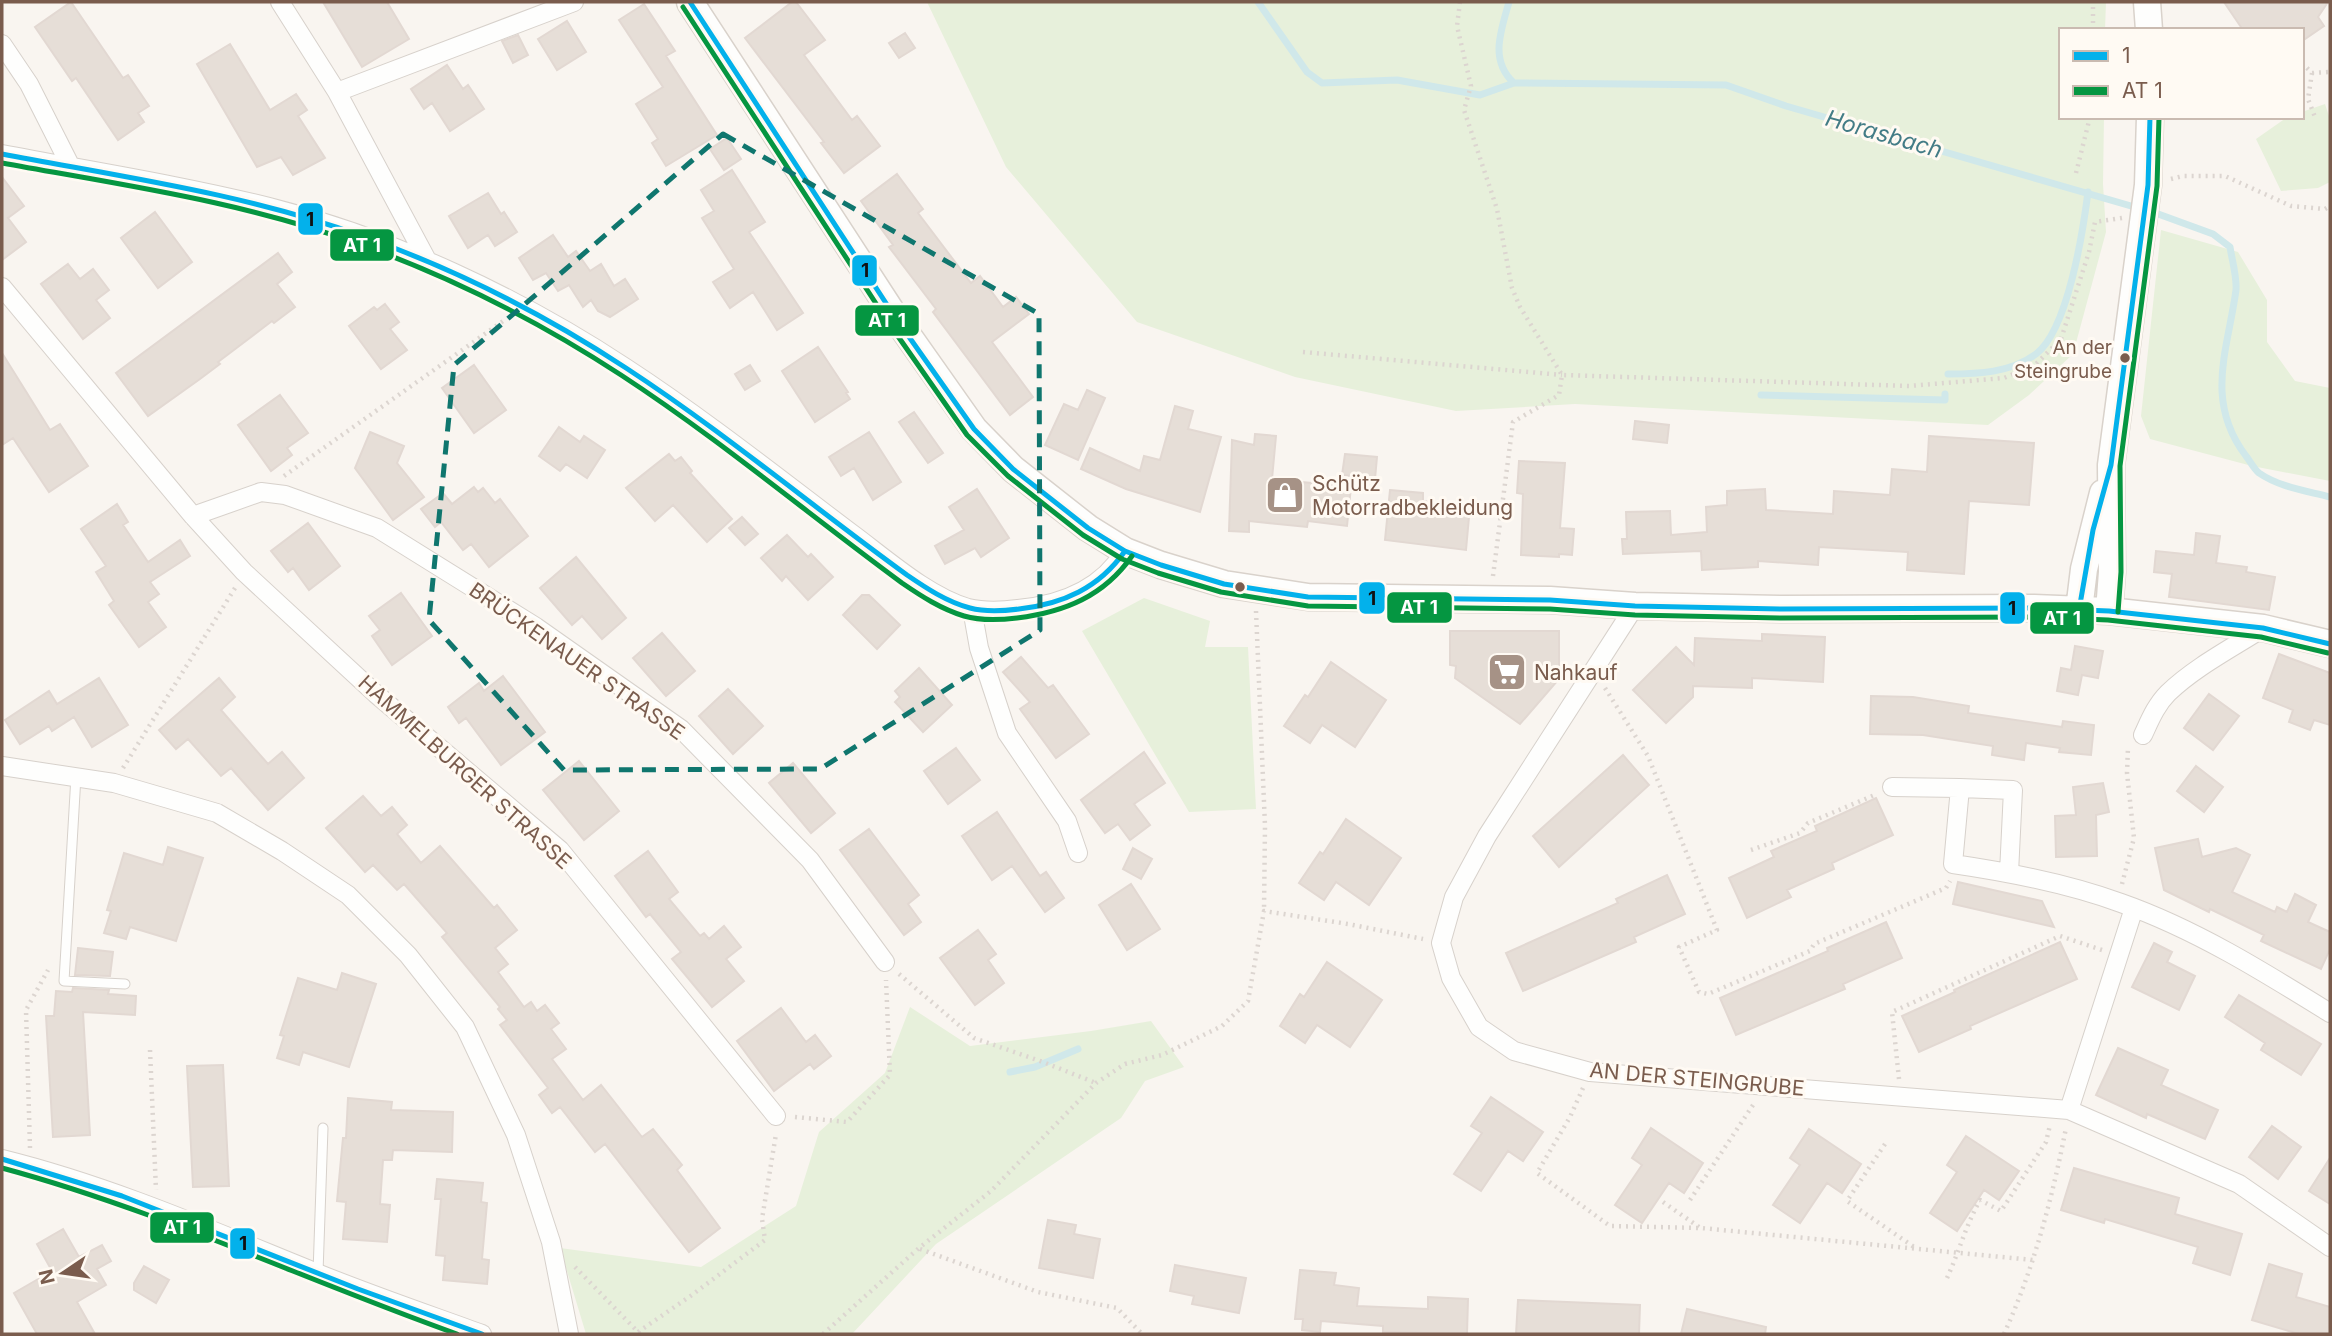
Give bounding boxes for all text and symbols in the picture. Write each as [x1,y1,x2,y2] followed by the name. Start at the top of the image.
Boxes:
[2059,28,2304,119] legend
[2122,43,2131,68] text: 1
[2122,78,2163,103] text: AT 1
[1822,104,1946,164] water label: Horasbach
[297,202,324,236] line badge: 1
[306,208,314,231] text: 1
[329,228,395,262] line badge: AT 1
[343,234,381,257] text: AT 1
[851,254,878,287] line badge: 1
[861,259,869,282] text: 1
[854,304,920,337] line badge: AT 1
[868,309,906,332] text: AT 1
[2014,336,2112,383] place label: An der Steingrube
[2118,351,2132,365] marker: An der Steingrube
[1312,471,1513,520] place label: Schütz Motorradbekleidung
[1264,474,1306,516] shop icon: Schütz Motorradbekleidung
[465,576,690,745] street label: BRÜCKENAUER STRASSE
[1233,580,1247,594] unlabelled marker
[1358,581,1386,615] line badge: 1
[1368,587,1376,610] text: 1
[1386,591,1453,624] line badge: AT 1
[1999,591,2026,625] line badge: 1
[1400,596,1438,619] text: AT 1
[2008,597,2016,620] text: 1
[2029,601,2095,635] line badge: AT 1
[2043,607,2081,630] text: AT 1
[1486,651,1528,693] supermarket icon: Nahkauf
[1534,660,1618,685] place label: Nahkauf
[353,670,577,874] street label: HAMMELBURGER STRASSE
[1588,1057,1806,1101] street label: AN DER STEINGRUBE
[149,1211,215,1244] line badge: AT 1
[163,1216,201,1239] text: AT 1
[229,1227,256,1260] line badge: 1
[239,1232,247,1255] text: 1
[28,1238,98,1308] north arrow
[34,1267,60,1286] text: N

